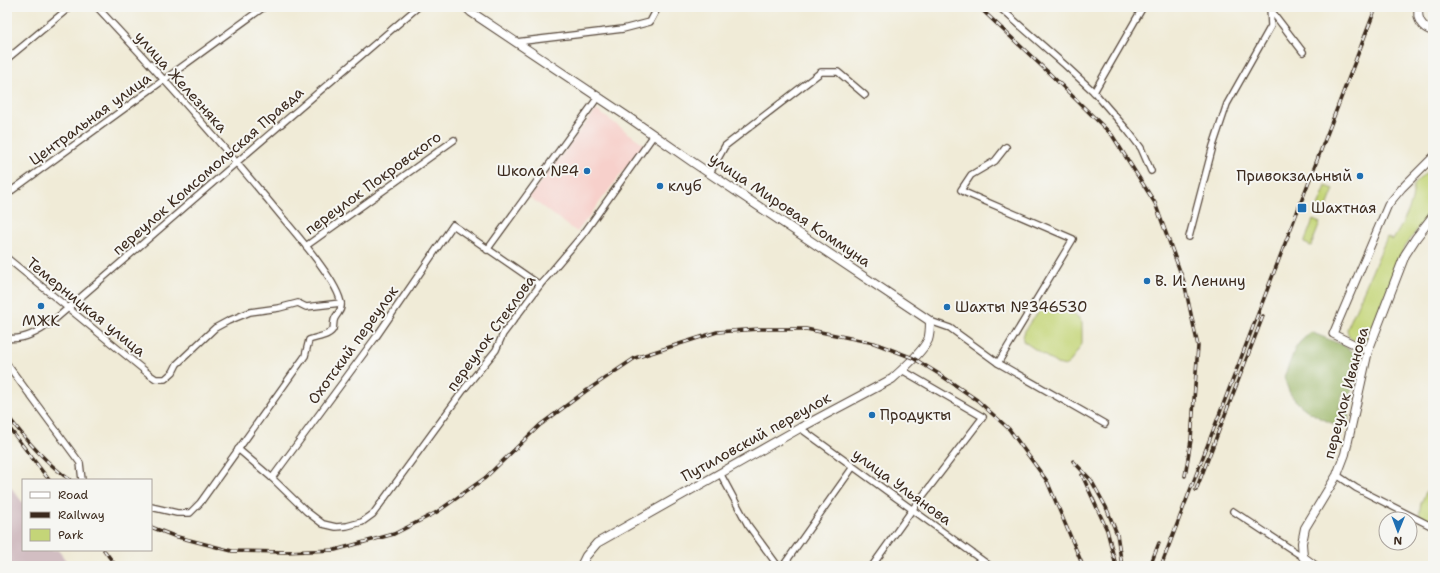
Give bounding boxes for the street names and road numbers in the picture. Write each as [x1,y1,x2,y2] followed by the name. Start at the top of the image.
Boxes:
[130,27,232,137] street label: улица Железняка
[25,68,155,170] street label: Центральная улица
[108,82,308,260] street label: переулок Комсомольская Правда
[301,127,445,239] street label: переулок Покровского
[705,148,875,272] street label: улица Мировая Коммуна
[22,253,150,362] street label: Темерницкая улица
[442,270,540,395] street label: переулок Стеклова
[303,282,403,408] street label: Охотский переулок
[1319,324,1373,461] street label: переулок Иванова
[678,388,834,486] street label: Путиловский переулок
[848,444,956,530] street label: улица Ульянова

